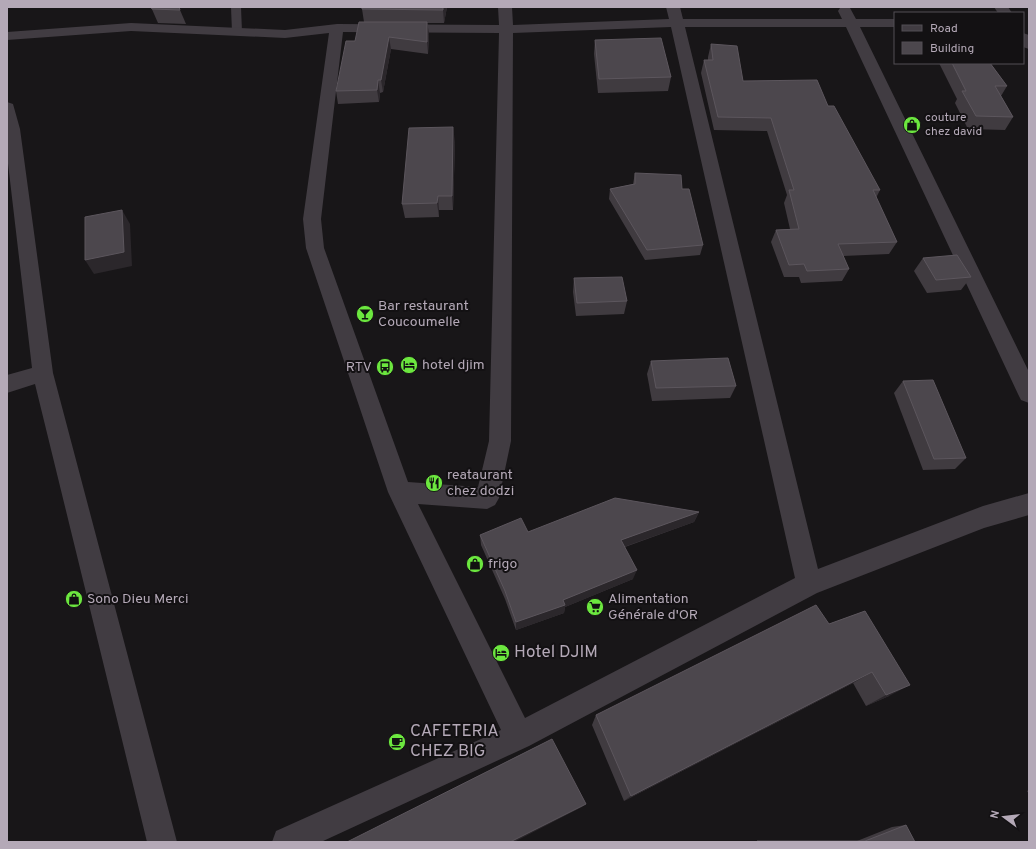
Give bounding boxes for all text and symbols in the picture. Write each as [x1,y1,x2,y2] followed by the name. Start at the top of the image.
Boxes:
[894,12,1024,64] legend
[930,21,958,37] text: Road
[930,41,974,57] text: Building
[925,110,982,140] place label: couture chez david
[902,115,922,135] shop icon: couture chez david
[378,298,469,331] place label: Bar restaurant Coucoumelle
[355,304,375,324] bar icon: Bar restaurant Coucoumelle
[399,355,419,375] hotel icon: hotel djim
[375,357,395,377] bus stop icon: RTV
[422,357,485,374] place label: hotel djim
[346,359,372,376] place label: RTV
[447,467,514,500] place label: reataurant chez dodzi
[424,473,444,493] restaurant icon: reataurant chez dodzi
[465,554,485,574] shop icon: frigo
[488,556,517,573] place label: frigo
[64,589,84,609] shop icon: Sono Dieu Merci
[87,591,189,608] place label: Sono Dieu Merci
[608,591,698,624] place label: Alimentation Générale d'OR
[585,597,605,617] supermarket icon: Alimentation Générale d'OR
[514,642,598,664] place label: Hotel DJIM
[491,643,511,663] hotel icon: Hotel DJIM
[410,721,499,763] place label: CAFETERIA CHEZ BIG
[387,732,407,752] cafe icon: CAFETERIA CHEZ BIG
[984,797,1024,837] north arrow
[988,809,1003,820] text: N

